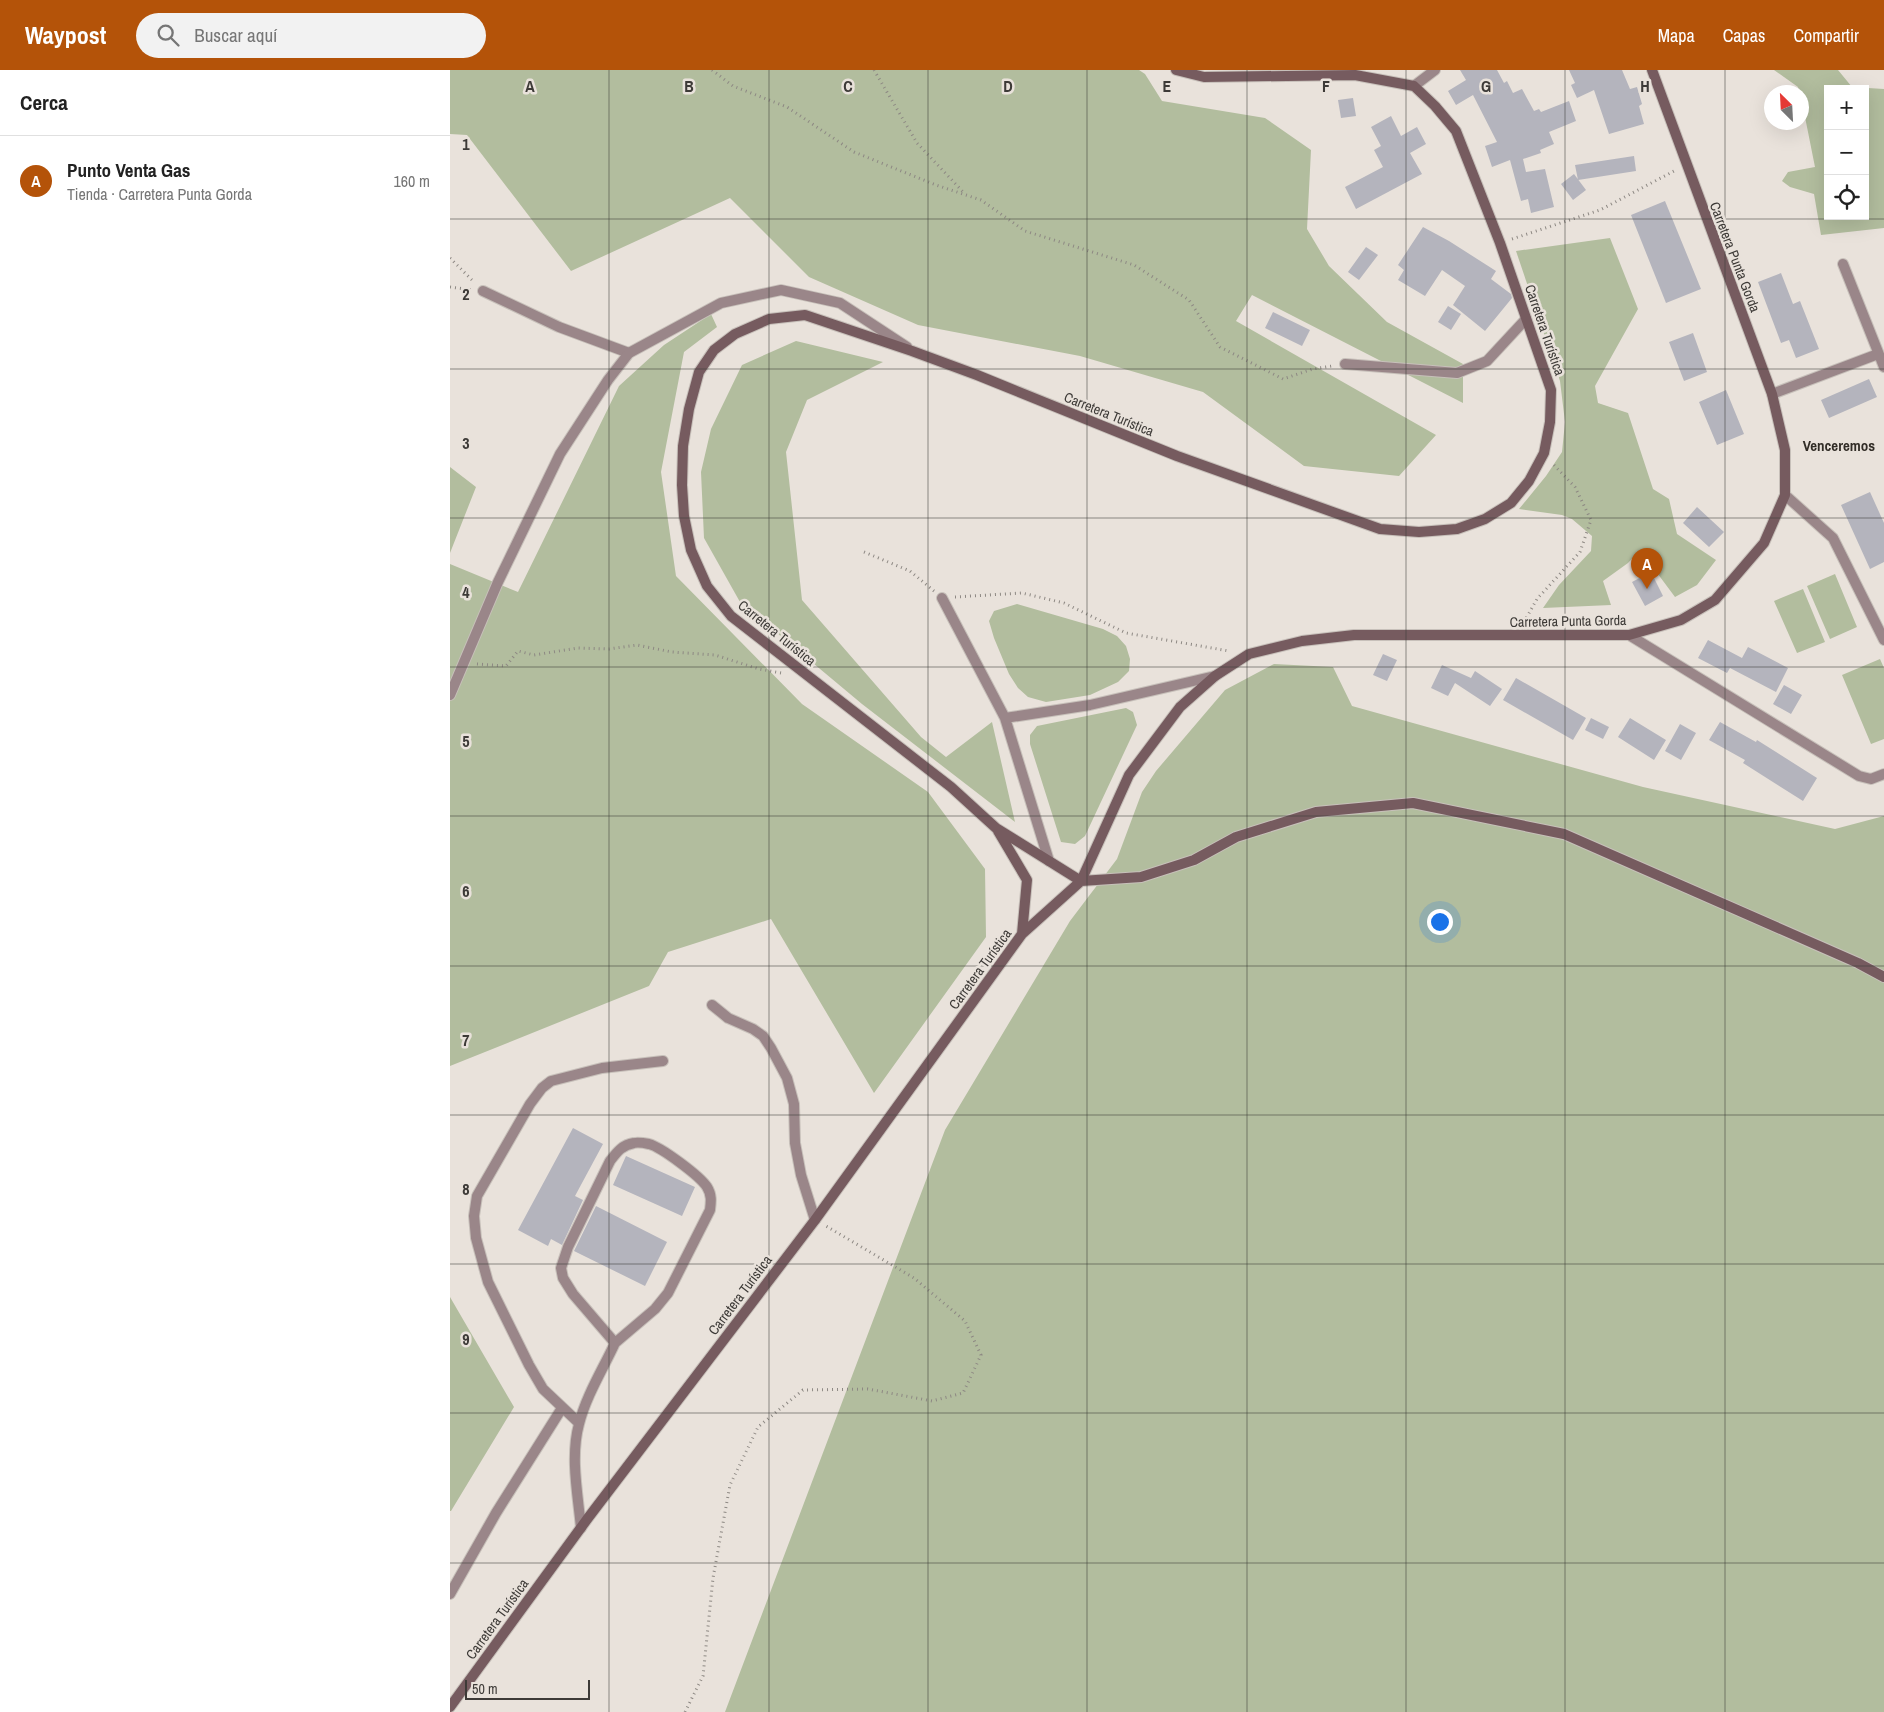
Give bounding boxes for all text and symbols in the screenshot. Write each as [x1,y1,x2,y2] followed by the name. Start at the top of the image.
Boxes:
[136,13,486,58] search box
[25,19,106,51] text: Waypost
[154,21,182,49] icon: search
[194,22,277,48] text: Buscar aquí
[1658,23,1695,48] text: Mapa
[1723,23,1765,48] text: Capas
[1793,23,1859,48] text: Compartir
[525,75,535,97] text: A
[684,75,694,97] text: B
[843,75,853,97] text: C
[1003,75,1013,97] text: D
[1163,75,1172,97] text: E
[1322,75,1330,97] text: F
[1481,75,1491,97] text: G
[1640,75,1650,97] text: H
[1764,85,1809,130] north arrow
[1824,85,1869,220] map controls
[1824,85,1869,130] button: +
[20,88,68,117] text: Cerca
[1824,130,1869,175] button: −
[462,133,470,155] text: 1
[67,157,191,183] text: Punto Venta Gas
[31,170,41,192] text: A
[394,170,430,192] text: 160 m
[1824,175,1869,220] button: locate
[67,183,252,205] text: Tienda · Carretera Punta Gorda
[1706,199,1765,315] street label: Carretera Punta Gorda
[1521,282,1569,378] street label: Carretera Turística
[462,283,470,305] text: 2
[1062,388,1157,440] street label: Carretera Turística
[462,432,470,454] text: 3
[1803,435,1875,456] district label: Venceremos
[1631,548,1663,589] pin: A
[462,581,470,603] text: 4
[734,596,820,670] street label: Carretera Turística
[1509,611,1627,631] street label: Carretera Punta Gorda
[462,730,470,752] text: 5
[462,880,470,902] text: 6
[1427,909,1453,935] your location
[945,925,1016,1013] street label: Carretera Turística
[462,1029,470,1051] text: 7
[462,1178,470,1200] text: 8
[704,1251,776,1338] street label: Carretera Turística
[462,1328,470,1350] text: 9
[462,1575,533,1663] street label: Carretera Turística
[465,1677,590,1700] scale bar
[472,1680,498,1698] text: 50 m

